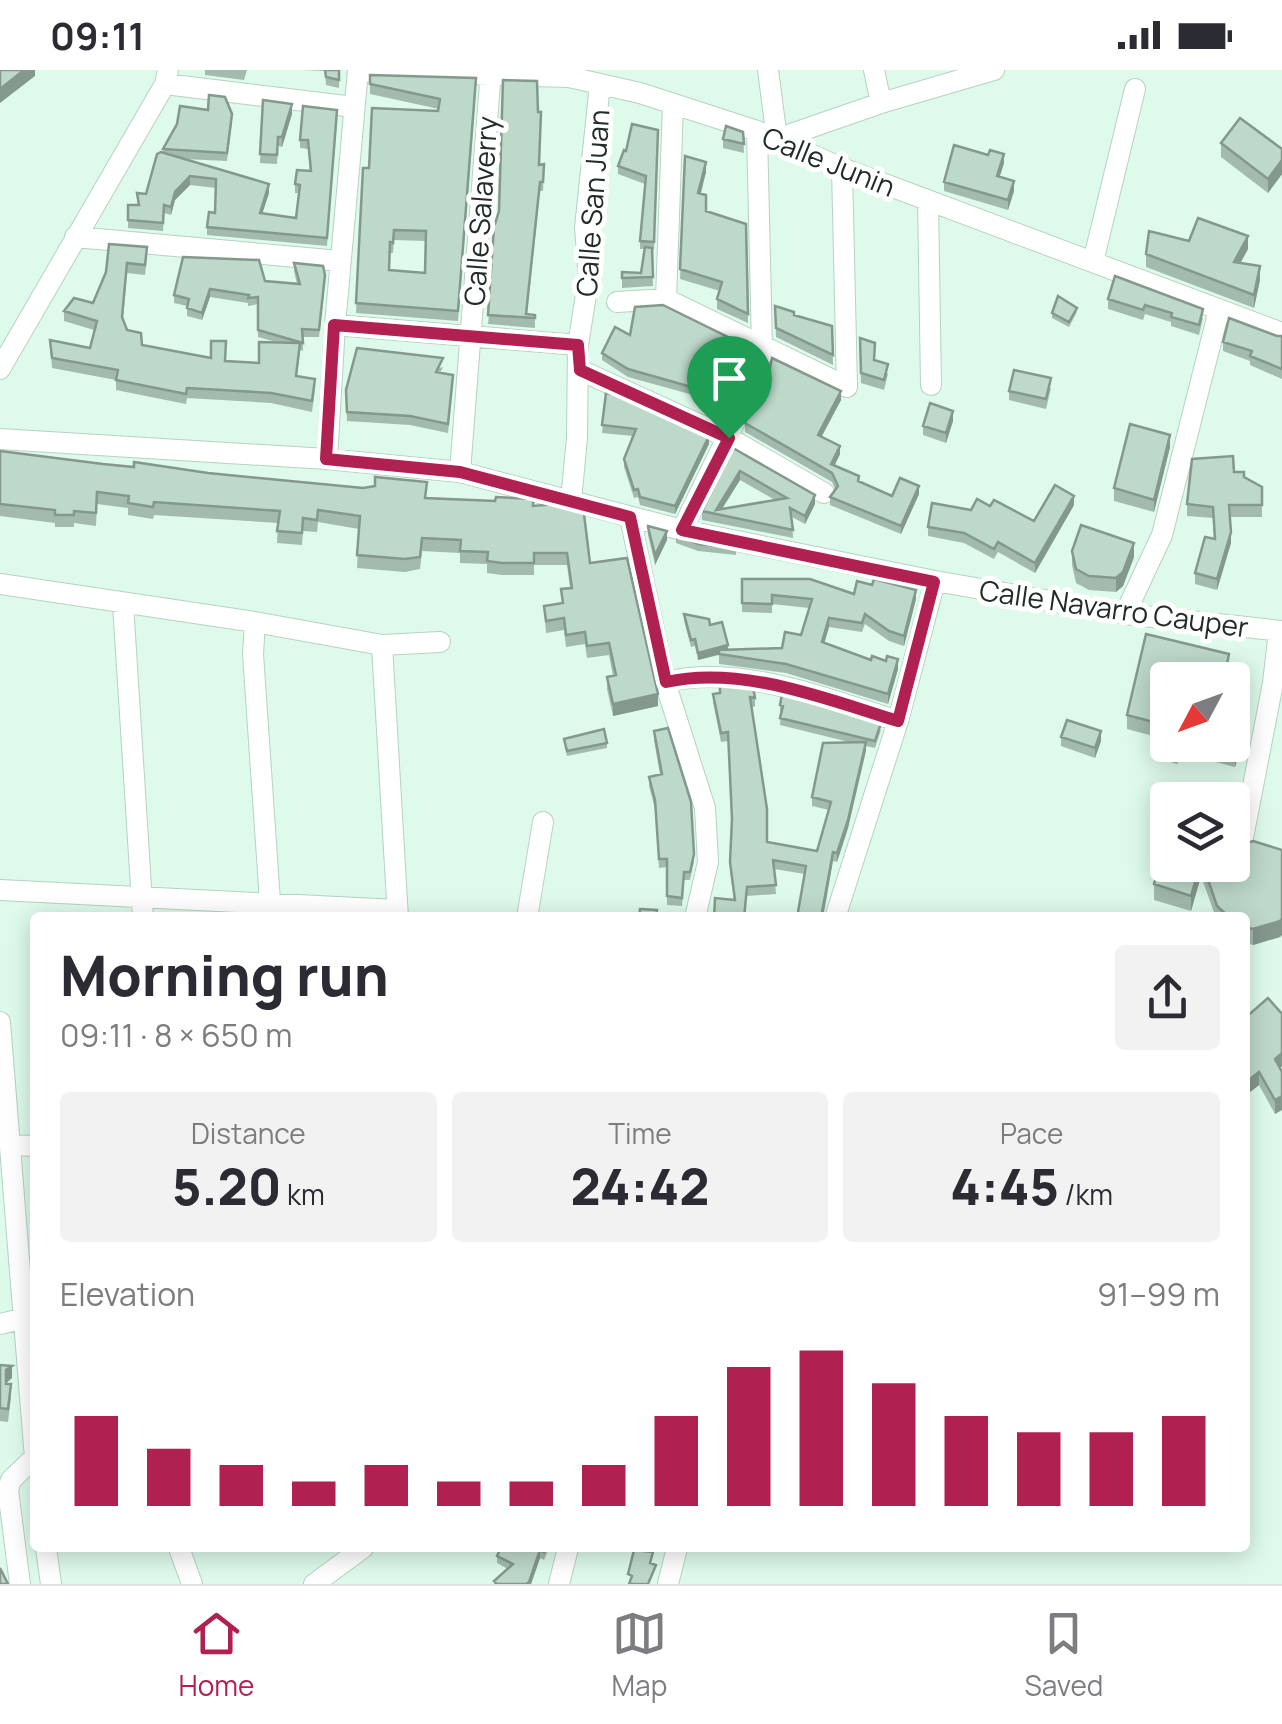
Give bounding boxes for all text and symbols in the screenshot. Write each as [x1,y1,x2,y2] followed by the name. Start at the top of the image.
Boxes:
[50,9,145,61] text: 09:11
[567,108,617,298] street label: Calle San Juan
[454,115,506,307] street label: Calle Salaverry
[757,117,901,205] street label: Calle Junin
[687,336,772,439] pin
[702,351,757,406] icon: arrive
[977,570,1251,646] street label: Calle Navarro Cauper
[1150,662,1250,762] north arrow
[1150,662,1250,882] map controls
[1150,782,1250,882] button: layers
[60,937,389,1013] text: Morning run
[1115,945,1220,1050] button: share
[60,1013,292,1057] text: 09:11 · 8 × 650 m
[191,1114,306,1152] text: Distance
[608,1114,672,1152] text: Time
[1000,1114,1063,1152] text: Pace
[172,1152,281,1220] text: 5.20
[571,1152,709,1220] text: 24:42
[950,1152,1059,1220] text: 4:45
[281,1175,325,1213] text: km
[1059,1175,1113,1213] text: /km
[60,1272,195,1316] text: Elevation
[1097,1272,1220,1316] text: 91–99 m
[179,1606,254,1704] tab: Home
[612,1606,667,1704] tab: Map
[1024,1606,1103,1704] tab: Saved

